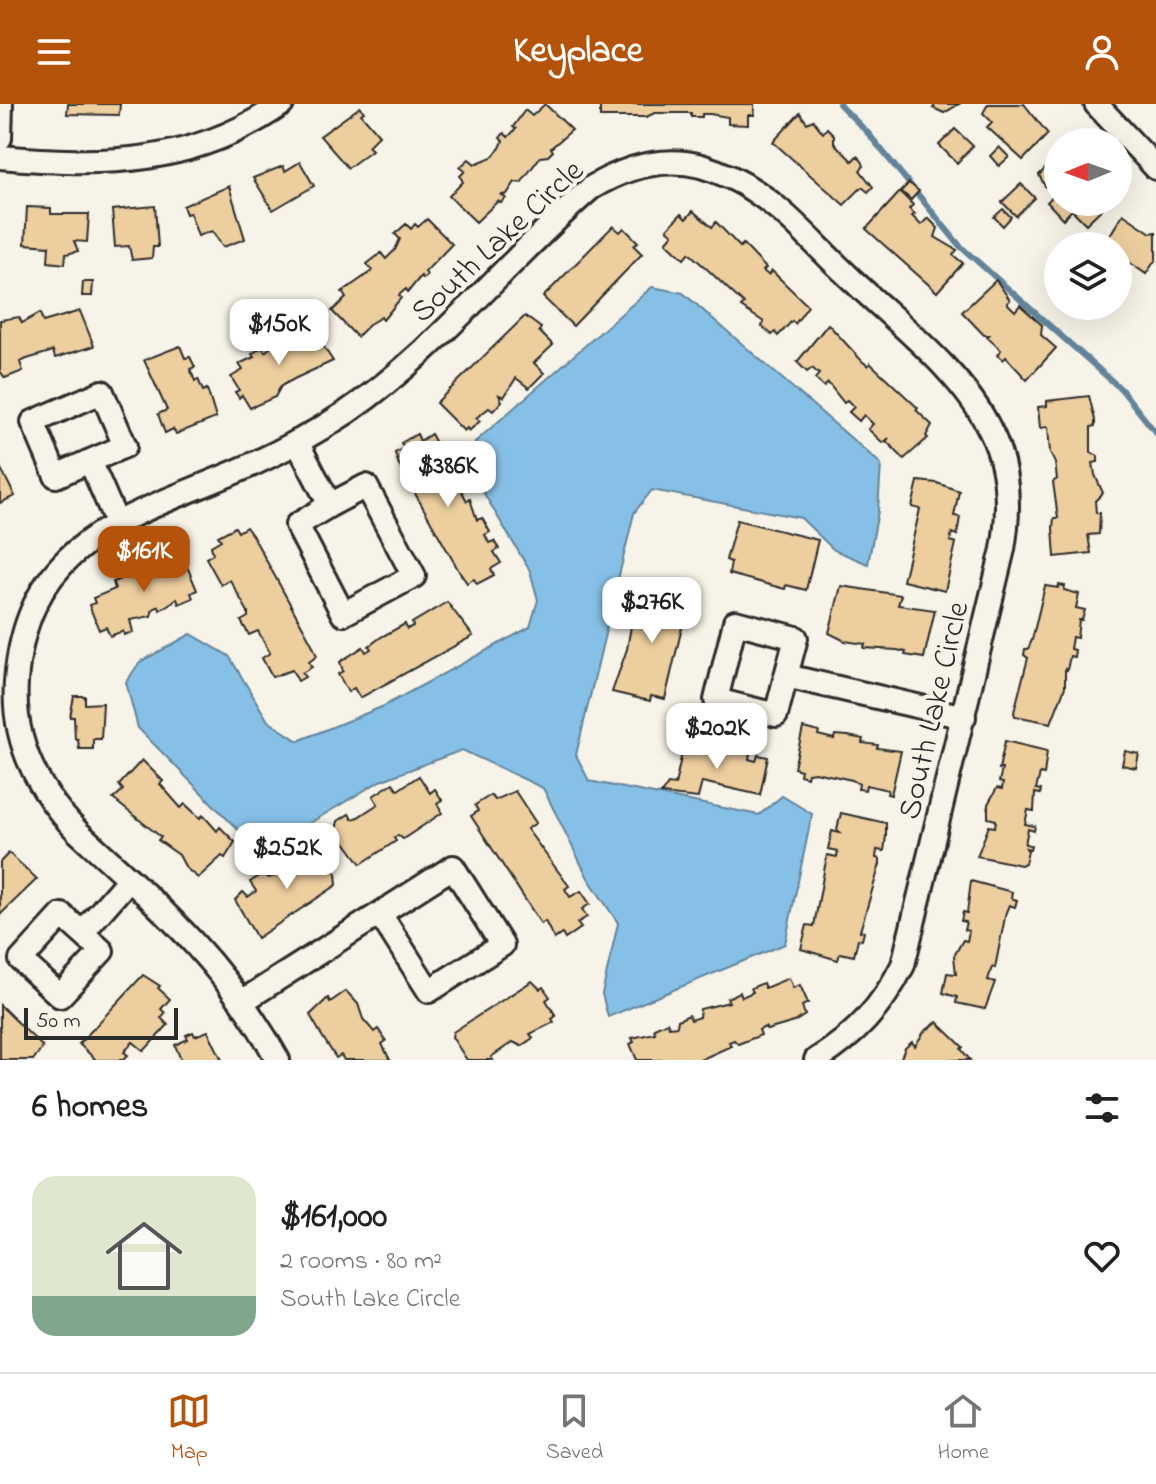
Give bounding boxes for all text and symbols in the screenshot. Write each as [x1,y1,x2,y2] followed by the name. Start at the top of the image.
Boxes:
[513,26,643,79] text: Keyplace
[32,30,76,74] icon: menu
[1080,30,1124,74] icon: person
[1044,128,1132,216] north arrow
[1044,128,1132,320] map controls
[401,149,596,335] street label: South Lake Circle
[1044,232,1132,320] button: layers
[223,299,335,367] pin: $150K
[248,306,310,344] text: $150K
[392,441,504,509] pin: $386K
[418,448,478,486] text: $386K
[88,526,200,594] pin: $161K
[116,533,172,571] text: $161K
[596,577,708,645] pin: $276K
[620,584,684,622] text: $276K
[888,597,983,824] street label: South Lake Circle
[661,703,773,771] pin: $202K
[684,710,750,748] text: $202K
[231,823,343,891] pin: $252K
[252,830,322,868] text: $252K
[24,1004,178,1040] scale bar
[36,1006,81,1038] text: 50 m
[32,1083,148,1133] text: 6 homes
[1080,1086,1124,1130] icon: filters
[280,1193,387,1243] text: $161,000
[96,1208,192,1304] icon: home
[1080,1234,1124,1278] icon: heart
[280,1243,442,1281] text: 2 rooms · 80 m²
[280,1281,460,1319] text: South Lake Circle
[167,1389,211,1469] tab: Map
[546,1389,603,1469] tab: Saved
[938,1389,989,1469] tab: Home

